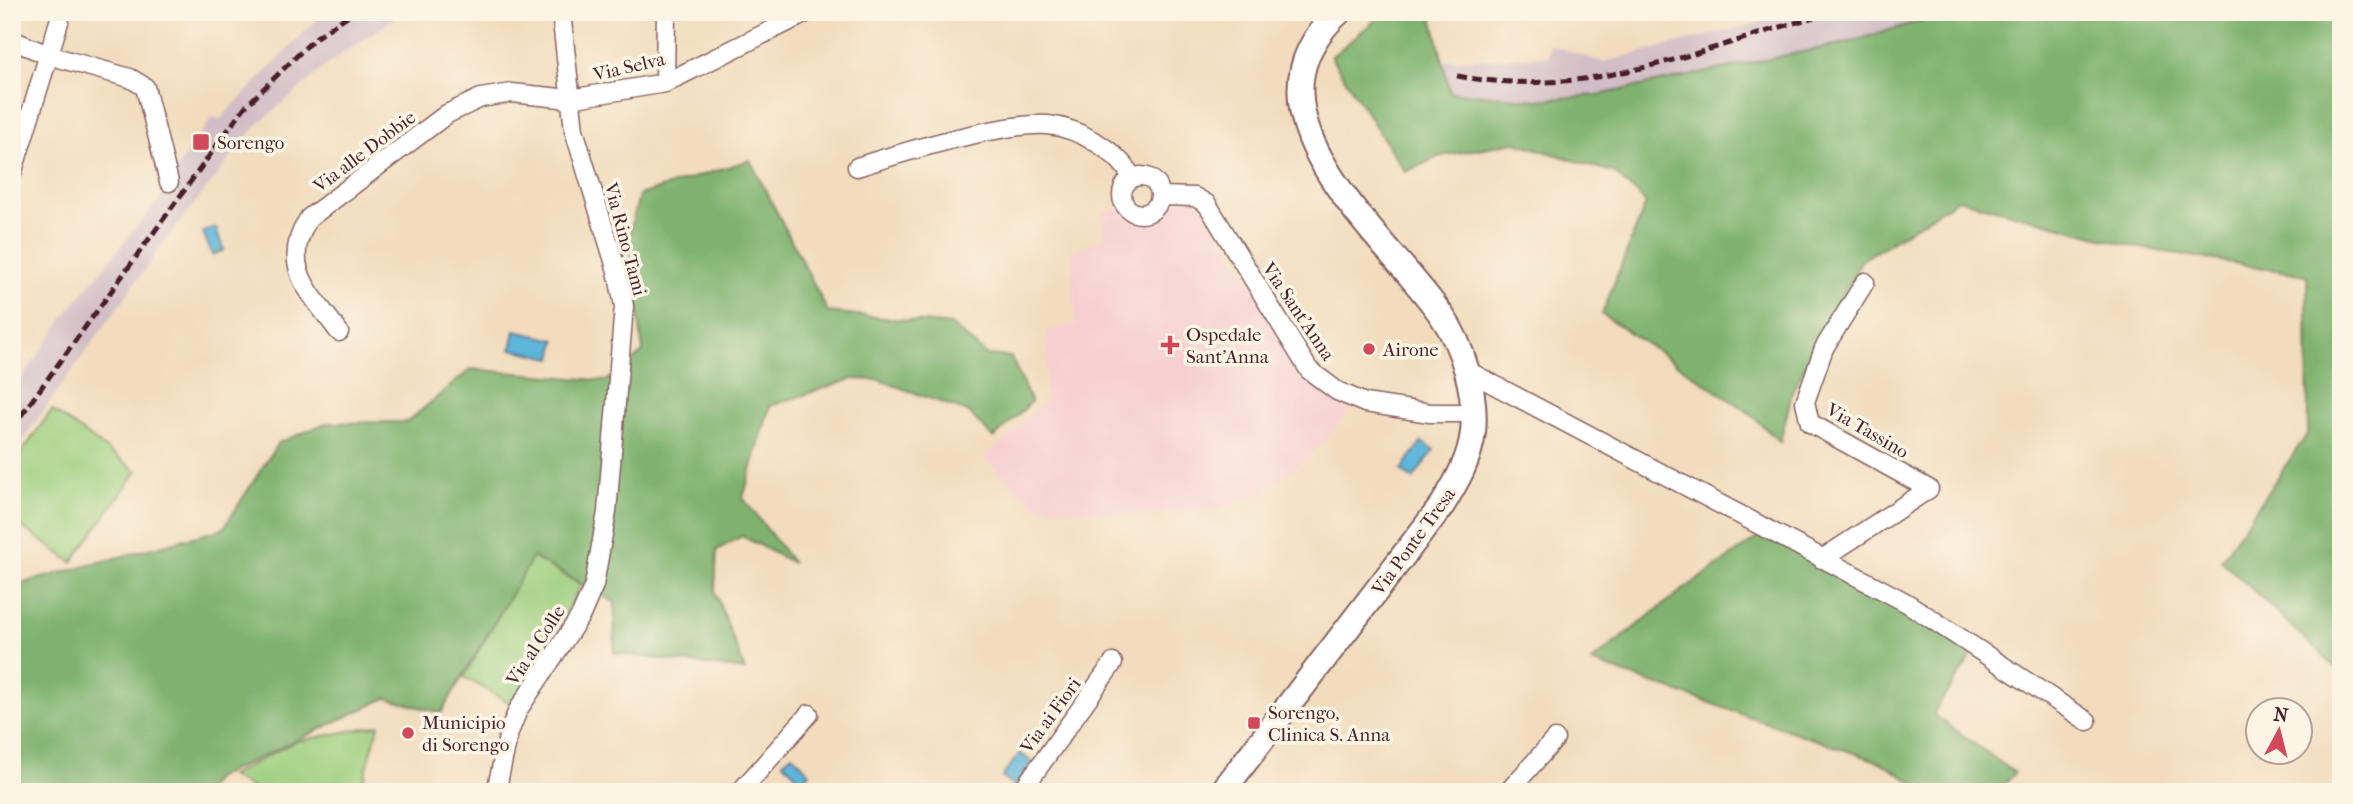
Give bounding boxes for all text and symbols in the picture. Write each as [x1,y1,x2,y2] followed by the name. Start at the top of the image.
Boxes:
[590,48,667,86] street label: Via Selva
[308,106,420,198] street label: Via alle Dobbie
[191,132,211,152] marker: Sorengo
[217,132,285,154] place label: Sorengo
[599,179,651,299] street label: Via Rino Tami
[1257,258,1339,365] street label: Via Sant'Anna
[1186,324,1269,368] place label: Ospedale Sant'Anna
[1160,335,1180,355] marker: Ospedale Sant'Anna
[1382,339,1439,361] place label: Airone
[1361,341,1377,357] marker: Airone
[1822,398,1913,463] street label: Via Tassino
[1367,484,1460,600] street label: Via Ponte Tresa
[501,601,570,691] street label: Via al Colle
[1015,673,1086,759] street label: Via ai Fiori
[2244,696,2314,766] north arrow
[1268,702,1390,746] place label: Sorengo, Clinica S. Anna
[2272,703,2290,727] text: N
[422,712,510,756] place label: Municipio di Sorengo
[1246,715,1262,731] marker: Sorengo, Clinica S. Anna
[400,725,416,741] marker: Municipio di Sorengo

